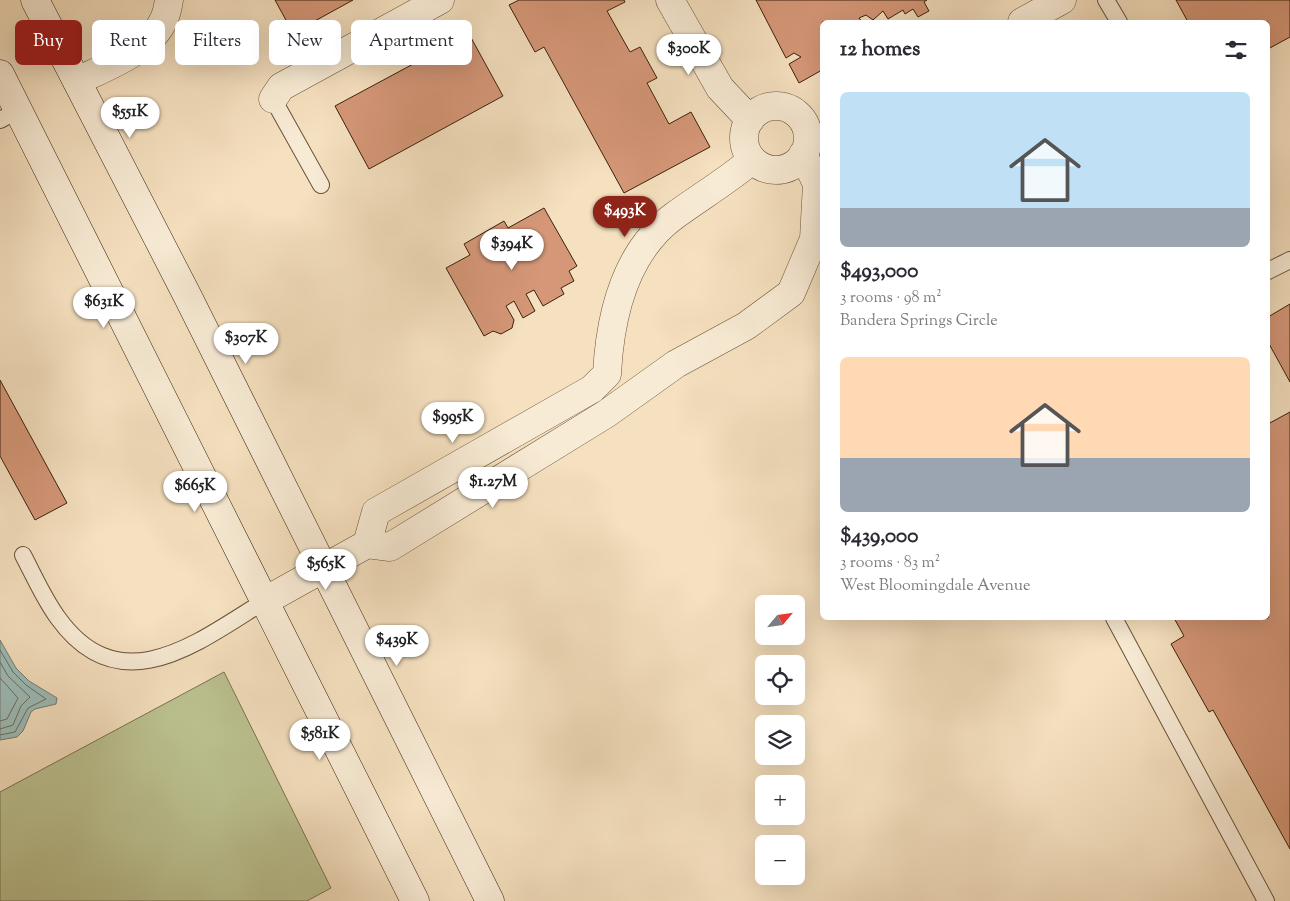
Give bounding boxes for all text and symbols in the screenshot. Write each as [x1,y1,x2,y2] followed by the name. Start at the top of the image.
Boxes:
[15,20,82,65] chip: Buy
[92,20,165,65] chip: Rent
[175,20,259,65] chip: Filters
[269,20,341,65] chip: New
[351,20,472,65] chip: Apartment
[654,34,724,76] pin: $300K
[840,35,920,65] text: 12 homes
[1222,36,1250,64] icon: filters
[667,38,711,61] text: $300K
[95,96,165,139] pin: $551K
[112,101,148,124] text: $551K
[1000,125,1090,215] icon: home
[590,196,660,238] pin: $493K
[604,200,646,223] text: $493K
[477,228,547,271] pin: $394K
[491,233,533,256] text: $394K
[840,257,918,287] text: $493,000
[69,286,139,329] pin: $631K
[840,287,942,310] text: 3 rooms · 98 m²
[84,291,124,314] text: $631K
[840,310,998,333] text: Bandera Springs Circle
[211,322,281,365] pin: $307K
[225,327,267,350] text: $307K
[1000,390,1090,480] icon: home
[418,402,488,444] pin: $995K
[432,406,474,429] text: $995K
[452,466,534,509] pin: $1.27M
[160,470,230,513] pin: $665K
[469,471,517,494] text: $1.27M
[174,475,216,498] text: $665K
[840,522,918,552] text: $439,000
[291,548,361,591] pin: $565K
[840,552,940,575] text: 3 rooms · 83 m²
[306,553,346,576] text: $565K
[840,575,1030,598] text: West Bloomingdale Avenue
[755,595,805,645] north arrow
[755,595,805,885] map controls
[362,624,432,667] pin: $439K
[376,629,418,652] text: $439K
[755,655,805,705] button: locate
[755,715,805,765] button: layers
[285,718,355,761] pin: $581K
[300,723,340,746] text: $581K
[755,775,805,825] button: +
[755,835,805,885] button: −

